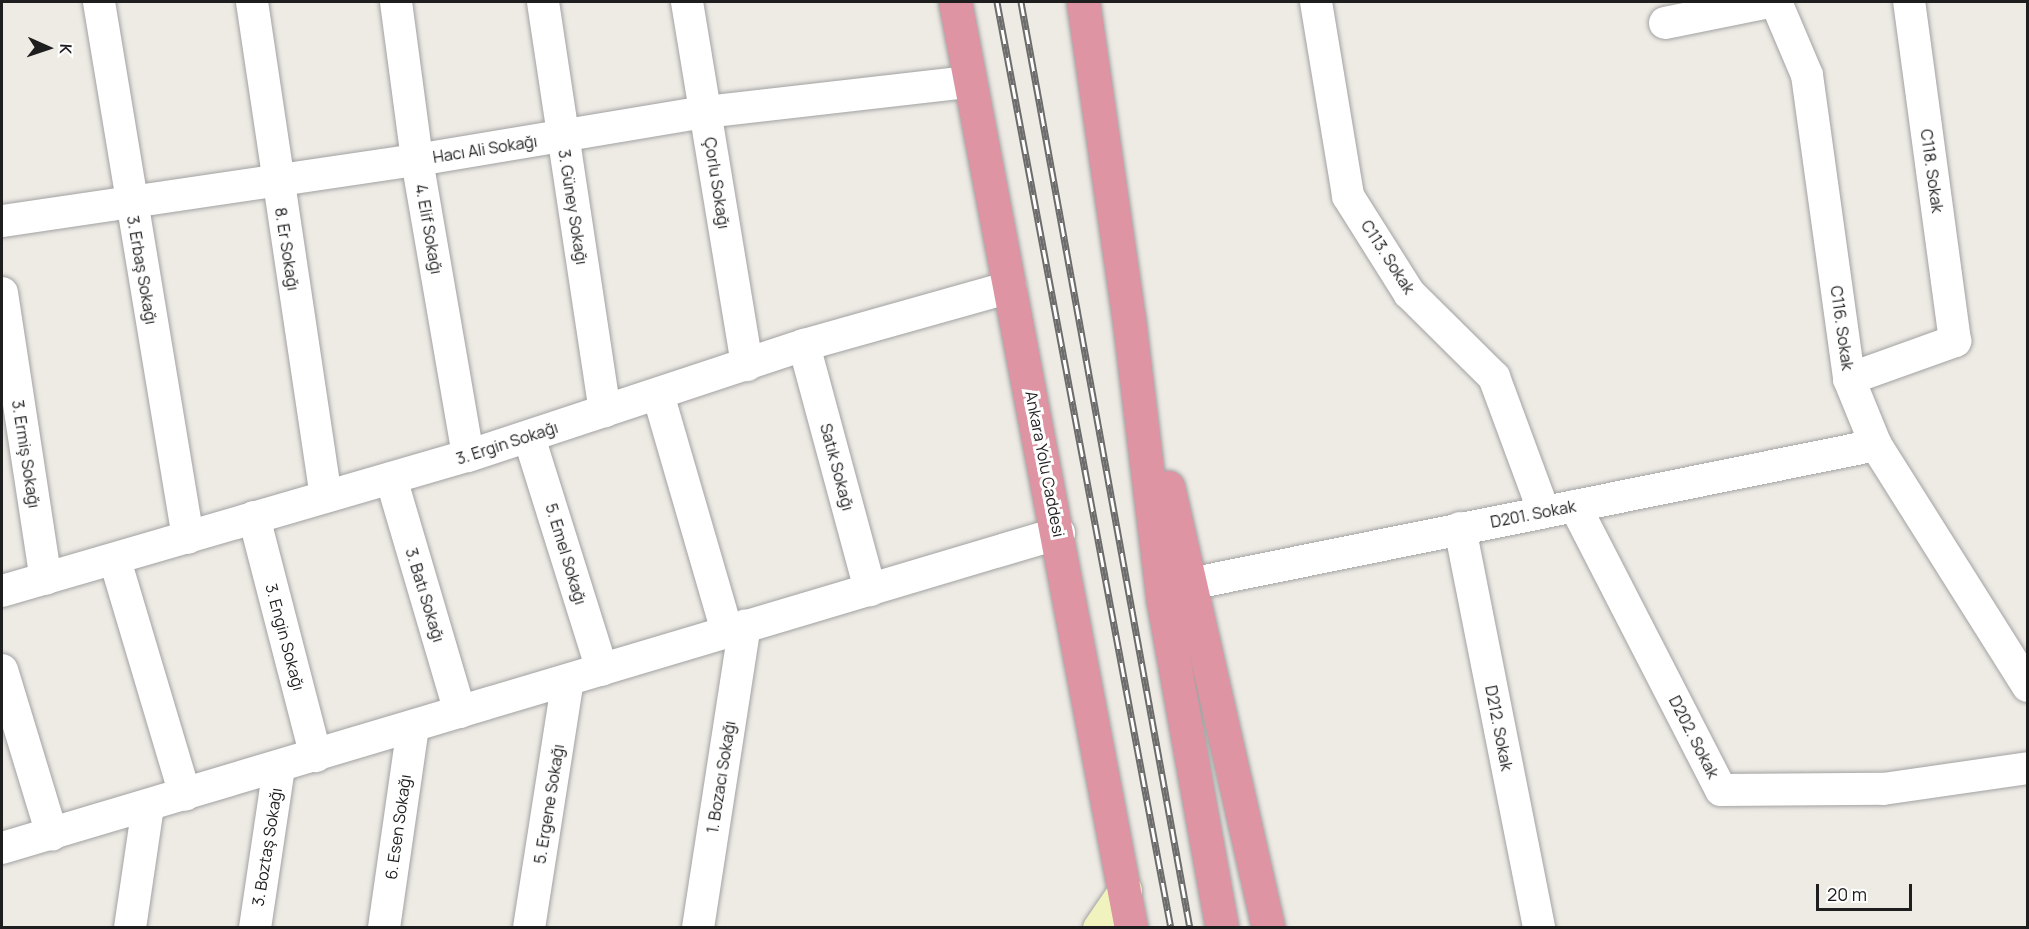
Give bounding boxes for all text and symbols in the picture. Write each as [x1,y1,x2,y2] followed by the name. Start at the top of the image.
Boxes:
[18,18,78,78] north arrow
[55,43,77,55] text: K
[1917,128,1947,214] street label: C118. Sokak
[431,131,539,167] street label: Hacı Ali Sokağı
[700,136,734,230] street label: Çorlu Sokağı
[554,148,592,266] street label: 3. Güney Sokağı
[412,182,446,276] street label: 4. Elif Sokağı
[271,206,303,292] street label: 8. Er Sokağı
[123,214,161,326] street label: 3. Erbaş Sokağı
[1357,216,1419,298] street label: C113. Sokak
[1827,284,1857,372] street label: C116. Sokak
[1021,389,1069,539] street label: Ankara Yolu Caddesi
[8,399,44,509] street label: 3. Ermiş Sokağı
[454,418,560,468] street label: 3. Ergin Sokağı
[816,421,858,513] street label: Satık Sokağı
[1489,496,1577,532] street label: D201. Sokak
[542,501,590,607] street label: 5. Emel Sokağı
[402,546,448,644] street label: 3. Batı Sokağı
[261,581,309,693] street label: 3. Engin Sokağı
[1481,684,1517,772] street label: D212. Sokak
[1665,693,1723,781] street label: D202. Sokak
[703,719,739,835] street label: 1. Bozacı Sokağı
[530,743,568,865] street label: 5. Ergene Sokağı
[381,773,415,881] street label: 6. Esen Sokağı
[248,786,286,908] street label: 3. Boztaş Sokağı
[1819,872,1915,910] scale bar
[1827,882,1867,906] text: 20 m

